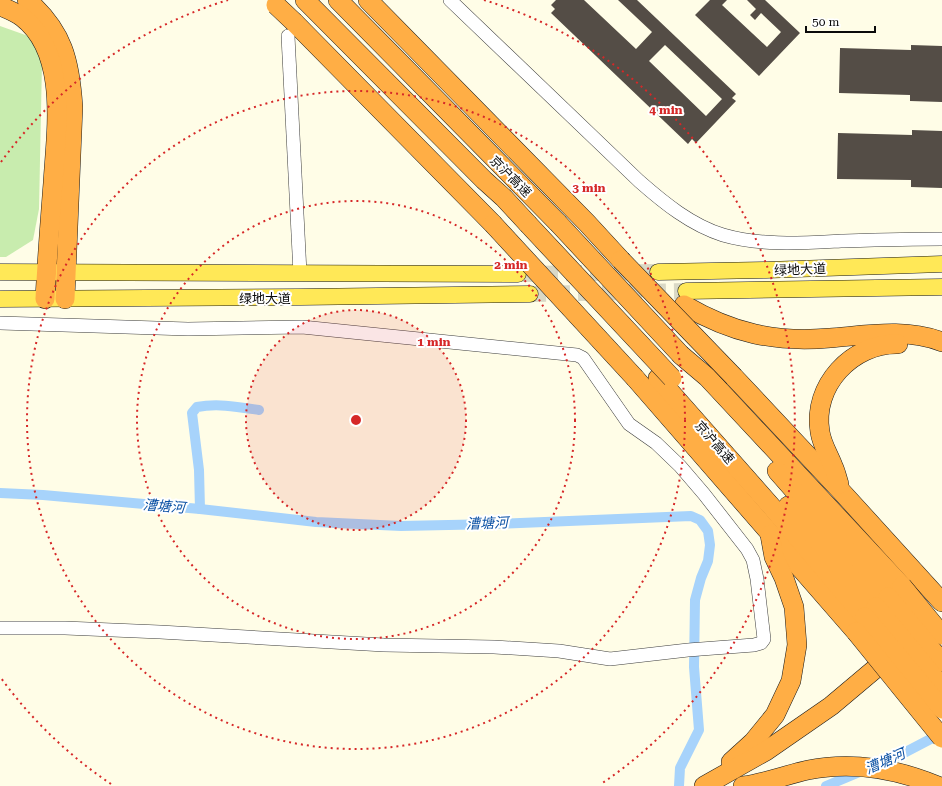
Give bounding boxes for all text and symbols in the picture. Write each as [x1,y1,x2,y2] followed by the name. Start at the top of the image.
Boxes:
[806,8,875,34] scale bar
[812,15,839,29] text: 50 m
[649,103,683,117] text: 4 min
[487,153,534,200] street label: 京沪高速
[572,181,606,195] text: 3 min
[494,258,528,272] text: 2 min
[774,261,826,278] street label: 绿地大道
[239,291,291,306] street label: 绿地大道
[417,335,451,349] text: 1 min
[349,413,363,427] centre of rings
[692,418,737,467] street label: 京沪高速
[142,496,189,516] water label: 漕塘河
[466,514,511,532] water label: 漕塘河
[863,744,910,777] water label: 漕塘河

